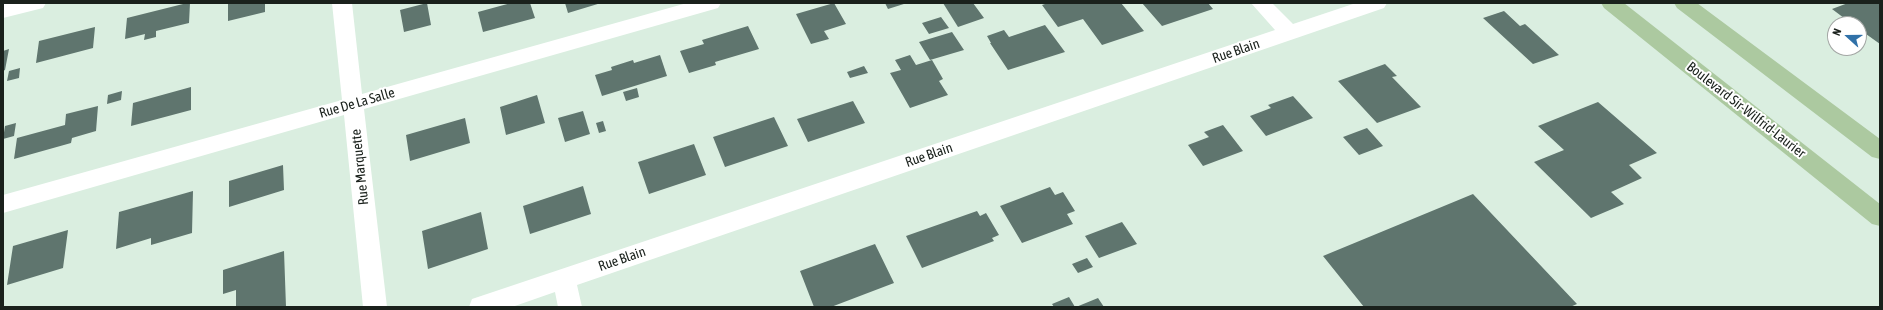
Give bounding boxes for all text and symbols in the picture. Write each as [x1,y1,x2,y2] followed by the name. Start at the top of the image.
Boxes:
[1827,16,1867,56] north arrow
[1830,27,1843,37] text: N
[1210,35,1262,67] street label: Rue Blain
[1683,58,1809,162] street label: Boulevard Sir-Wilfrid-Laurier
[317,84,397,122] street label: Rue De La Salle
[348,128,372,206] street label: Rue Marquette
[903,139,955,171] street label: Rue Blain
[596,243,648,275] street label: Rue Blain

